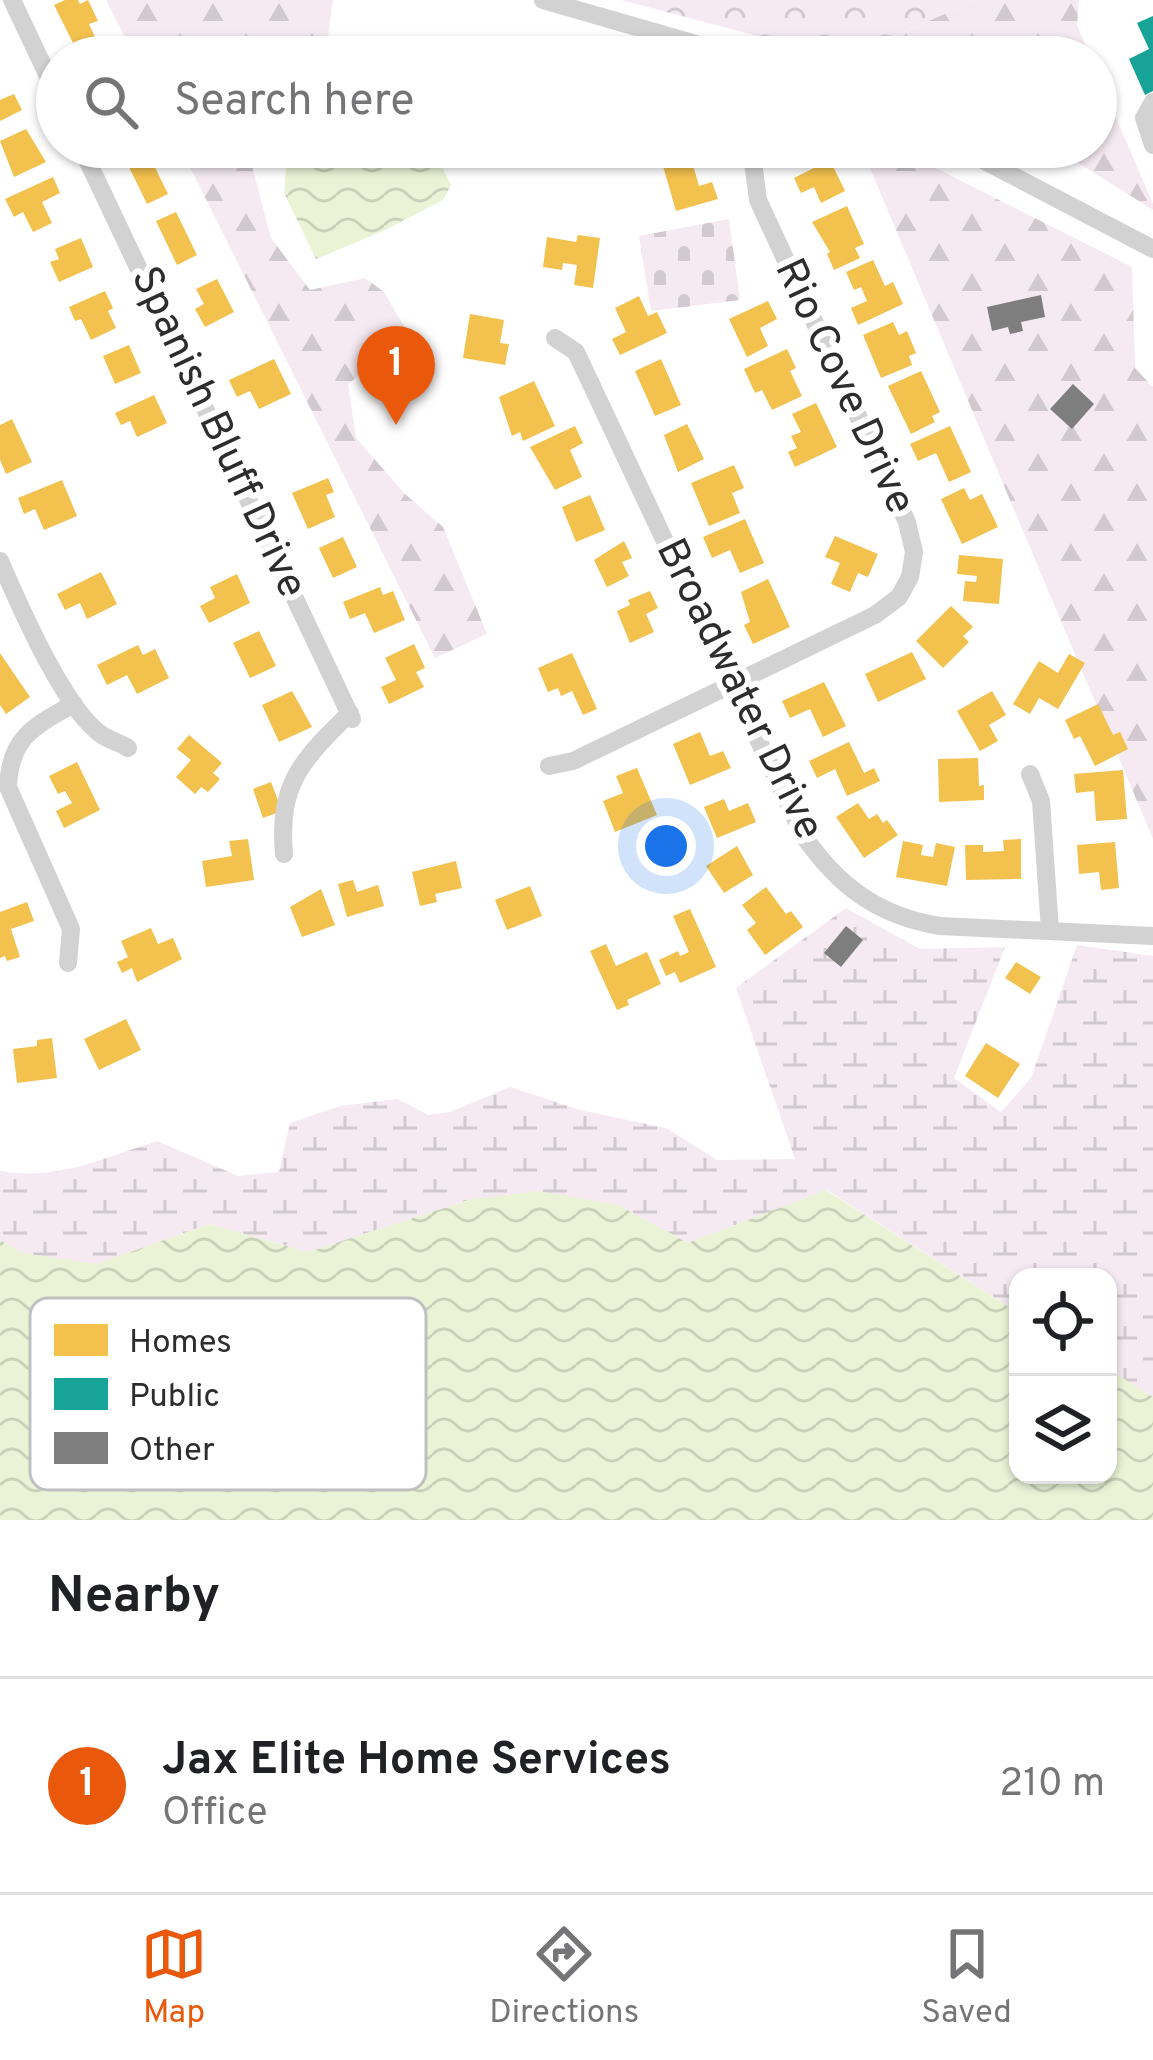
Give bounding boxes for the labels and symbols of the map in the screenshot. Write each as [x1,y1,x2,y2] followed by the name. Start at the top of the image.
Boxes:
[761,251,925,523] street label: Rio Cove Drive
[117,259,317,607] street label: Spanish Bluff Drive
[357,326,435,425] pin: 1
[642,531,834,849] street label: Broadwater Drive
[636,816,696,876] your location
[30,1298,426,1490] legend
[129,1323,232,1365] text: Homes
[129,1377,220,1419] text: Public
[129,1431,215,1473] text: Other

